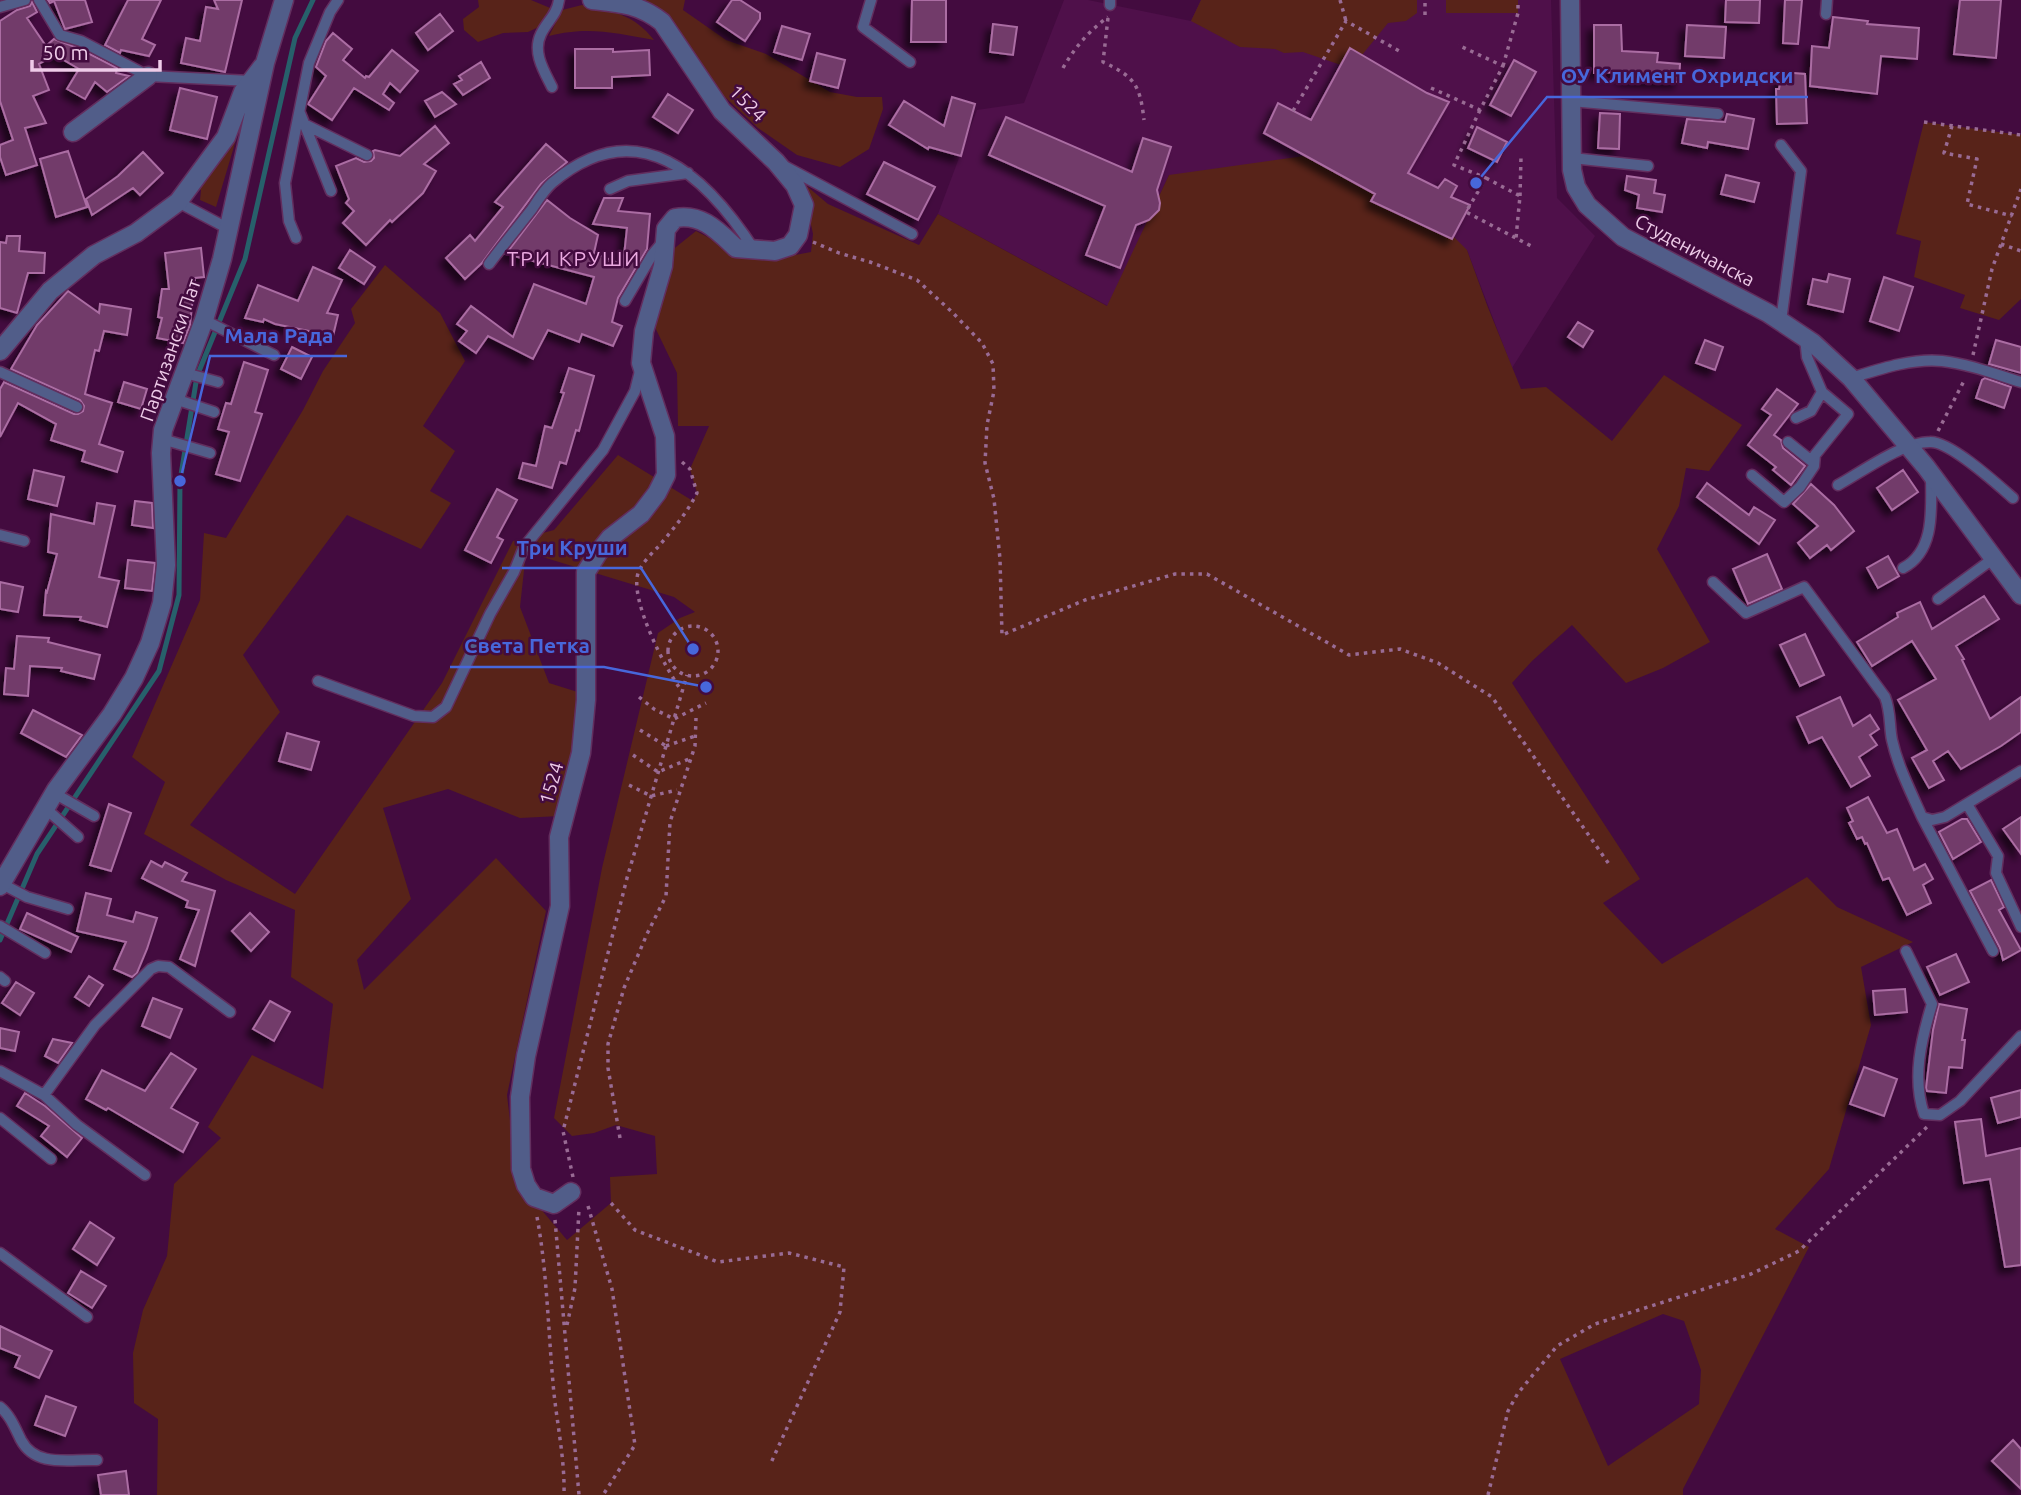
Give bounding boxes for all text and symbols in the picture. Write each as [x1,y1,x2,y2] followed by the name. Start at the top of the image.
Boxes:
[32,28,159,72] scale bar
[42,40,89,64] text: 50 m
[1547,55,1808,97] callout: ОУ Климент Охридски
[1561,63,1793,87] text: ОУ Климент Охридски
[725,80,771,126] street label: 1524
[1631,209,1759,291] street label: Студеничанска
[507,246,641,270] district label: ТРИ КРУШИ
[135,275,205,424] street label: Партизански Пат
[210,314,347,356] callout: Мала Рада
[225,323,333,347] text: Мала Рада
[502,526,641,568] callout: Три Круши
[516,535,628,559] text: Три Круши
[450,625,604,667] callout: Света Петка
[464,633,590,657] text: Света Петка
[535,759,567,807] street label: 1524

